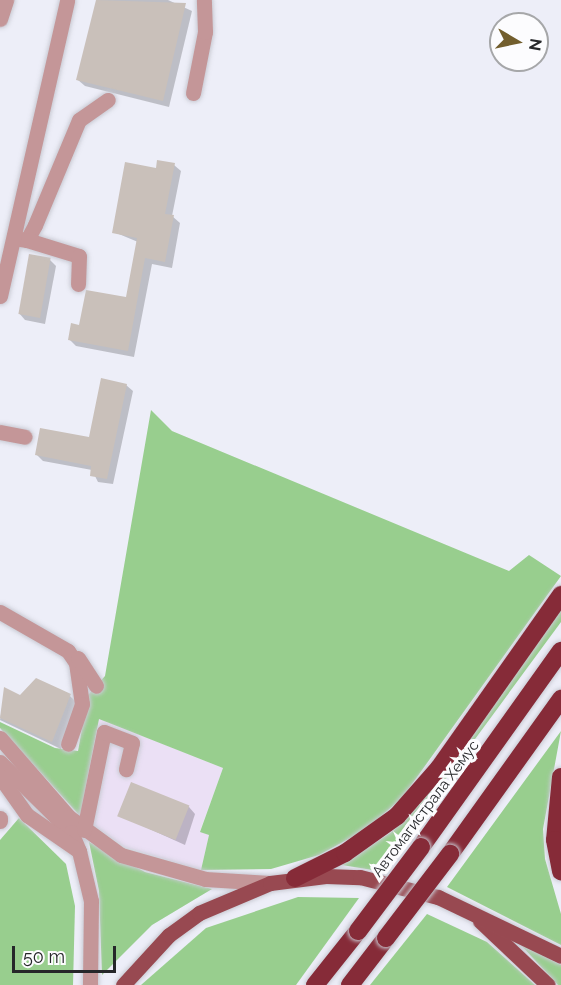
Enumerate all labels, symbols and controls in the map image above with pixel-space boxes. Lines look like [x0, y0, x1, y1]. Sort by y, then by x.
north arrow [489, 12, 549, 72]
text: N [525, 37, 546, 52]
street label: Автомагистрала Хемус [369, 737, 483, 881]
scale bar [15, 934, 118, 972]
text: 50 m [23, 946, 65, 967]

